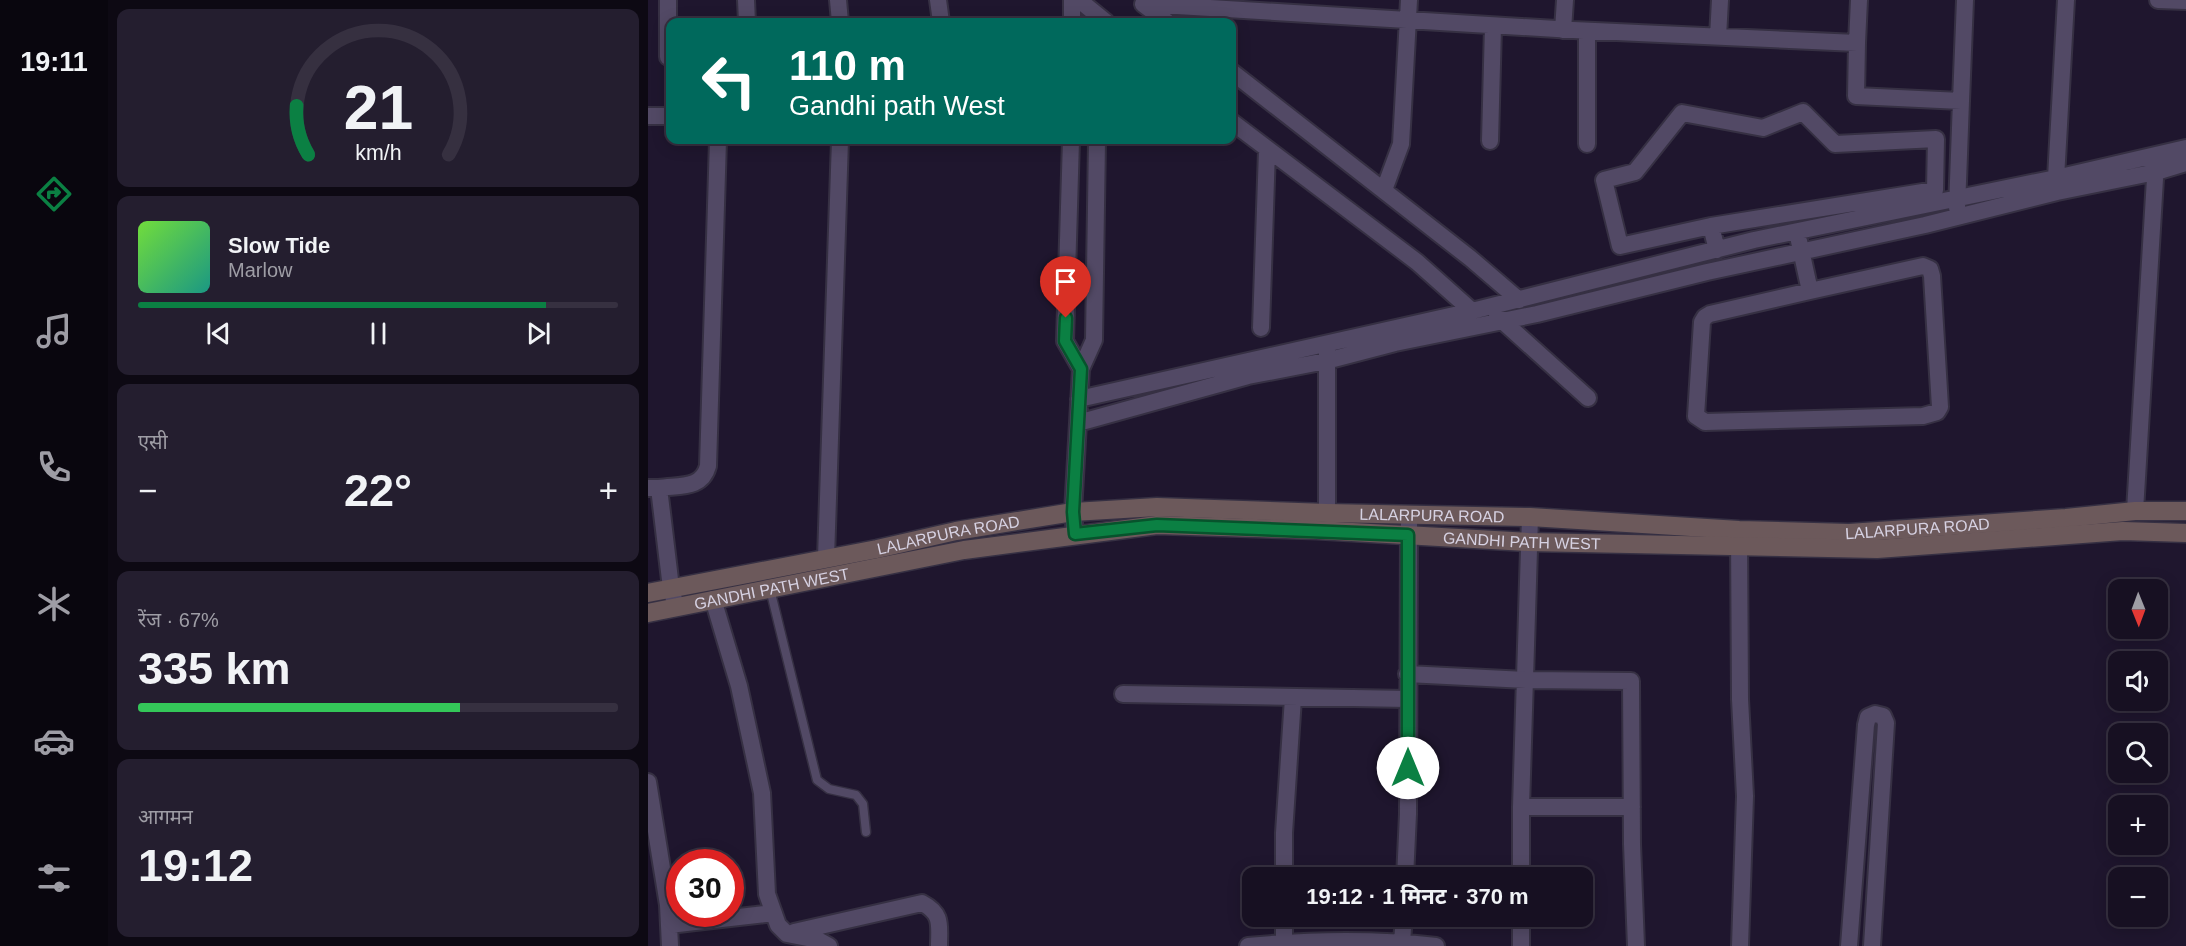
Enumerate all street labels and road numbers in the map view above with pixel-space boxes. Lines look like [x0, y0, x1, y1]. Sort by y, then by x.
street label: LALARPURA ROAD [1359, 506, 1505, 525]
street label: LALARPURA ROAD [876, 513, 1021, 558]
street label: LALARPURA ROAD [1844, 515, 1990, 542]
street label: GANDHI PATH WEST [1443, 529, 1601, 552]
street label: GANDHI PATH WEST [693, 565, 851, 613]

